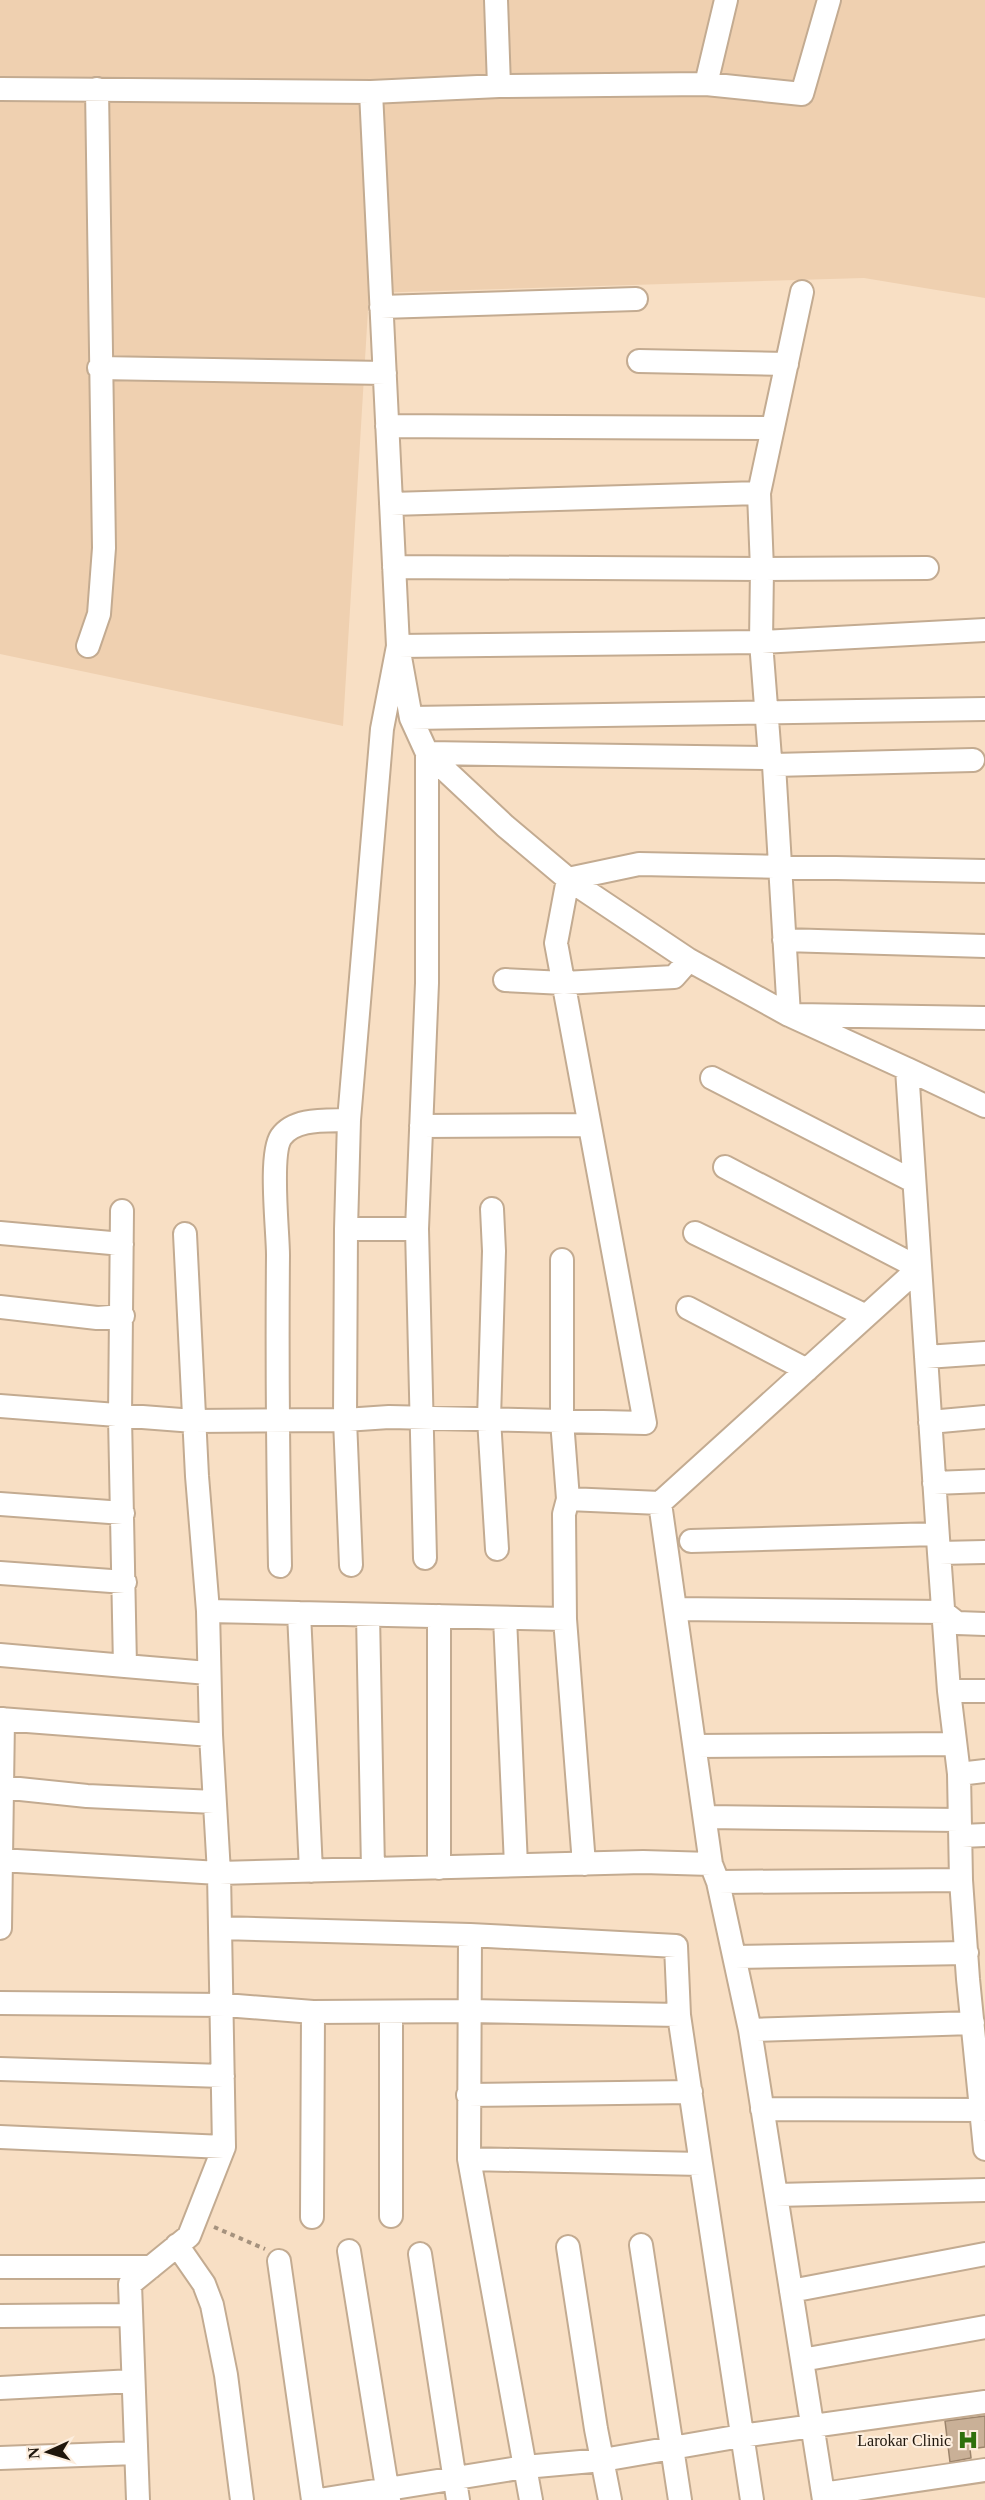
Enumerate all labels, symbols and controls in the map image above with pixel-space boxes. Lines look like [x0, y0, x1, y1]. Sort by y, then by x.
north arrow [18, 2422, 78, 2482]
hospital icon: Larokar Clinic [956, 2428, 980, 2452]
place label: Larokar Clinic [857, 2432, 951, 2449]
text: N [25, 2446, 42, 2459]

